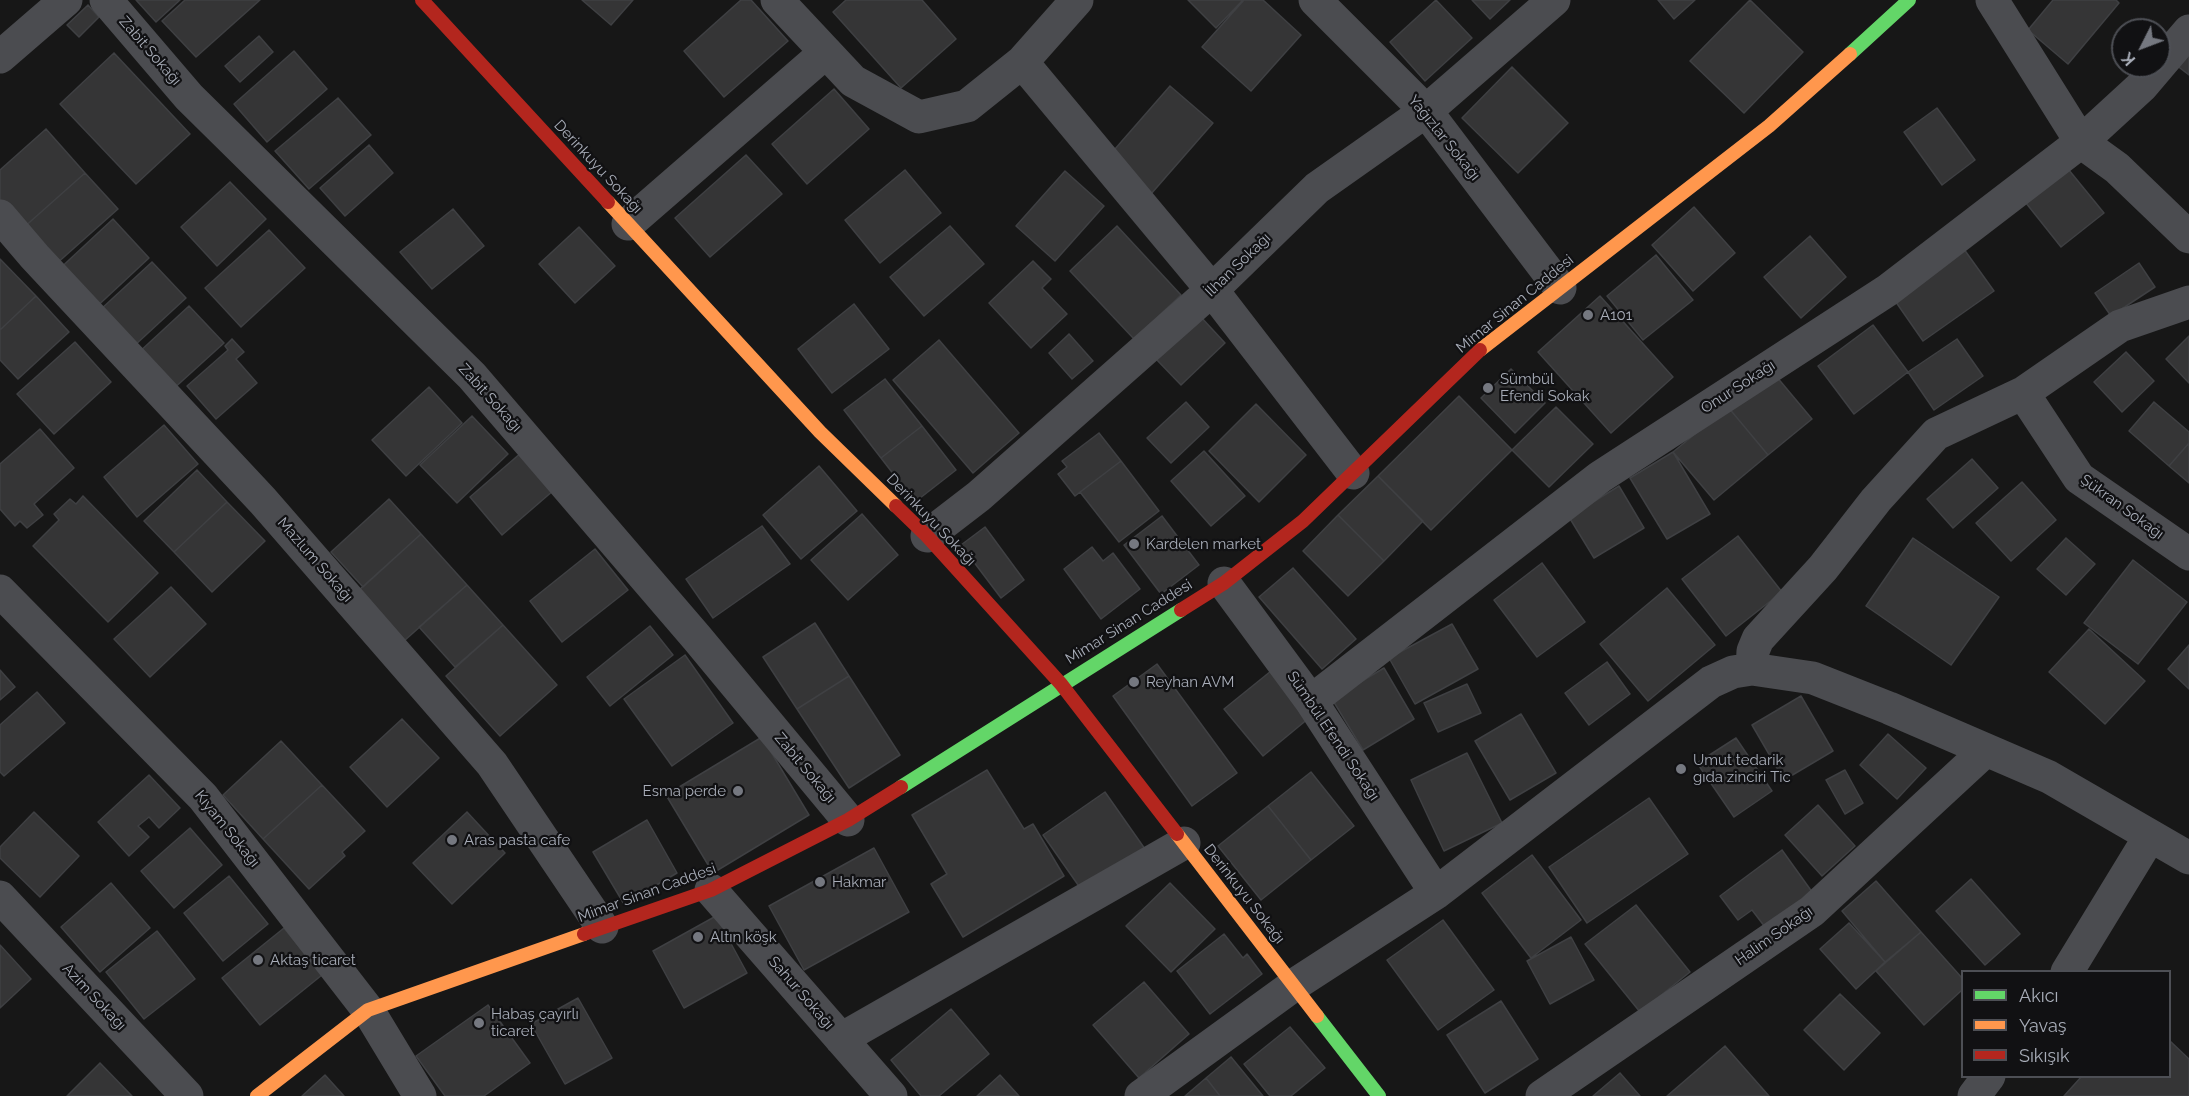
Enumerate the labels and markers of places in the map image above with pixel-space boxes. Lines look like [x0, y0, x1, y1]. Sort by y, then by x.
place label: A101 [1600, 306, 1632, 324]
marker: A101 [1581, 308, 1595, 322]
place label: Sümbül Efendi Sokak [1500, 370, 1590, 405]
marker: Sümbül Efendi Sokak [1481, 381, 1495, 395]
place label: Kardelen market [1146, 535, 1261, 553]
marker: Kardelen market [1127, 537, 1141, 551]
place label: Reyhan AVM [1146, 673, 1234, 691]
marker: Reyhan AVM [1127, 675, 1141, 689]
place label: Umut tedarik gıda zinciri Tic [1693, 751, 1791, 786]
marker: Umut tedarik gıda zinciri Tic [1674, 762, 1688, 776]
place label: Esma perde [643, 782, 726, 800]
marker: Esma perde [731, 784, 745, 798]
place label: Aras pasta cafe [464, 831, 570, 849]
marker: Aras pasta cafe [445, 833, 459, 847]
place label: Hakmar [832, 873, 886, 891]
marker: Hakmar [813, 875, 827, 889]
place label: Altın köşk [710, 928, 777, 946]
marker: Altın köşk [691, 930, 705, 944]
place label: Aktaş ticaret [270, 951, 356, 969]
marker: Aktaş ticaret [251, 953, 265, 967]
place label: Habaş çayırlı ticaret [491, 1005, 579, 1040]
marker: Habaş çayırlı ticaret [472, 1016, 486, 1030]

